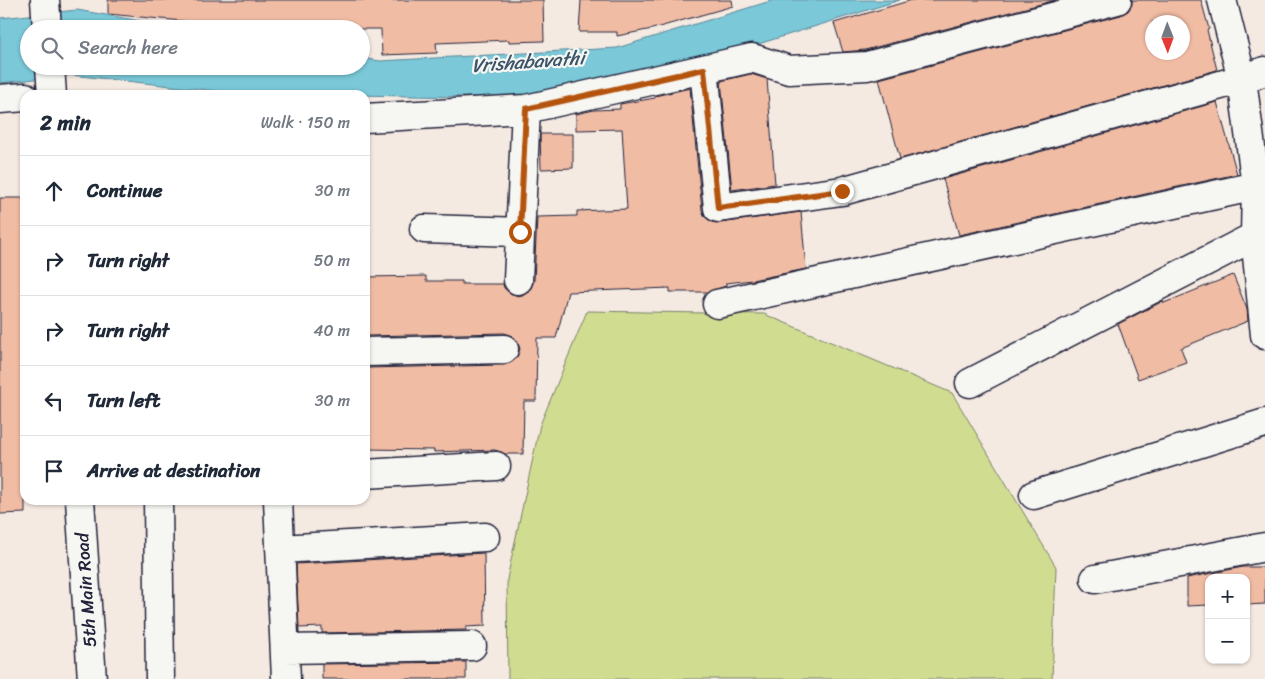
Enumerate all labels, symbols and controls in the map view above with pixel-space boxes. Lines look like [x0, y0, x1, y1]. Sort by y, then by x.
north arrow [1145, 15, 1190, 60]
search box [20, 20, 370, 75]
text: Search here [78, 31, 178, 64]
icon: search [38, 34, 66, 62]
water label: Vrishabavathi [471, 41, 589, 82]
text: 2 min [40, 104, 91, 142]
text: Walk · 150 m [261, 108, 350, 137]
text: Continue [87, 174, 163, 207]
text: 30 m [315, 176, 350, 205]
icon: ahead [40, 177, 68, 205]
route end [831, 180, 854, 203]
route start [509, 221, 532, 244]
text: Turn right [87, 244, 169, 277]
text: 50 m [314, 246, 350, 275]
icon: right [40, 247, 68, 275]
text: Turn right [87, 314, 169, 347]
text: 40 m [313, 316, 350, 345]
icon: right [40, 317, 68, 345]
text: Turn left [87, 384, 160, 417]
text: 30 m [315, 386, 350, 415]
icon: left [40, 387, 68, 415]
text: Arrive at destination [87, 454, 260, 487]
icon: arrive [40, 457, 68, 485]
street label: 5th Main Road [66, 530, 106, 648]
map controls [1205, 574, 1250, 664]
button: + [1205, 574, 1250, 619]
button: − [1205, 619, 1250, 664]

